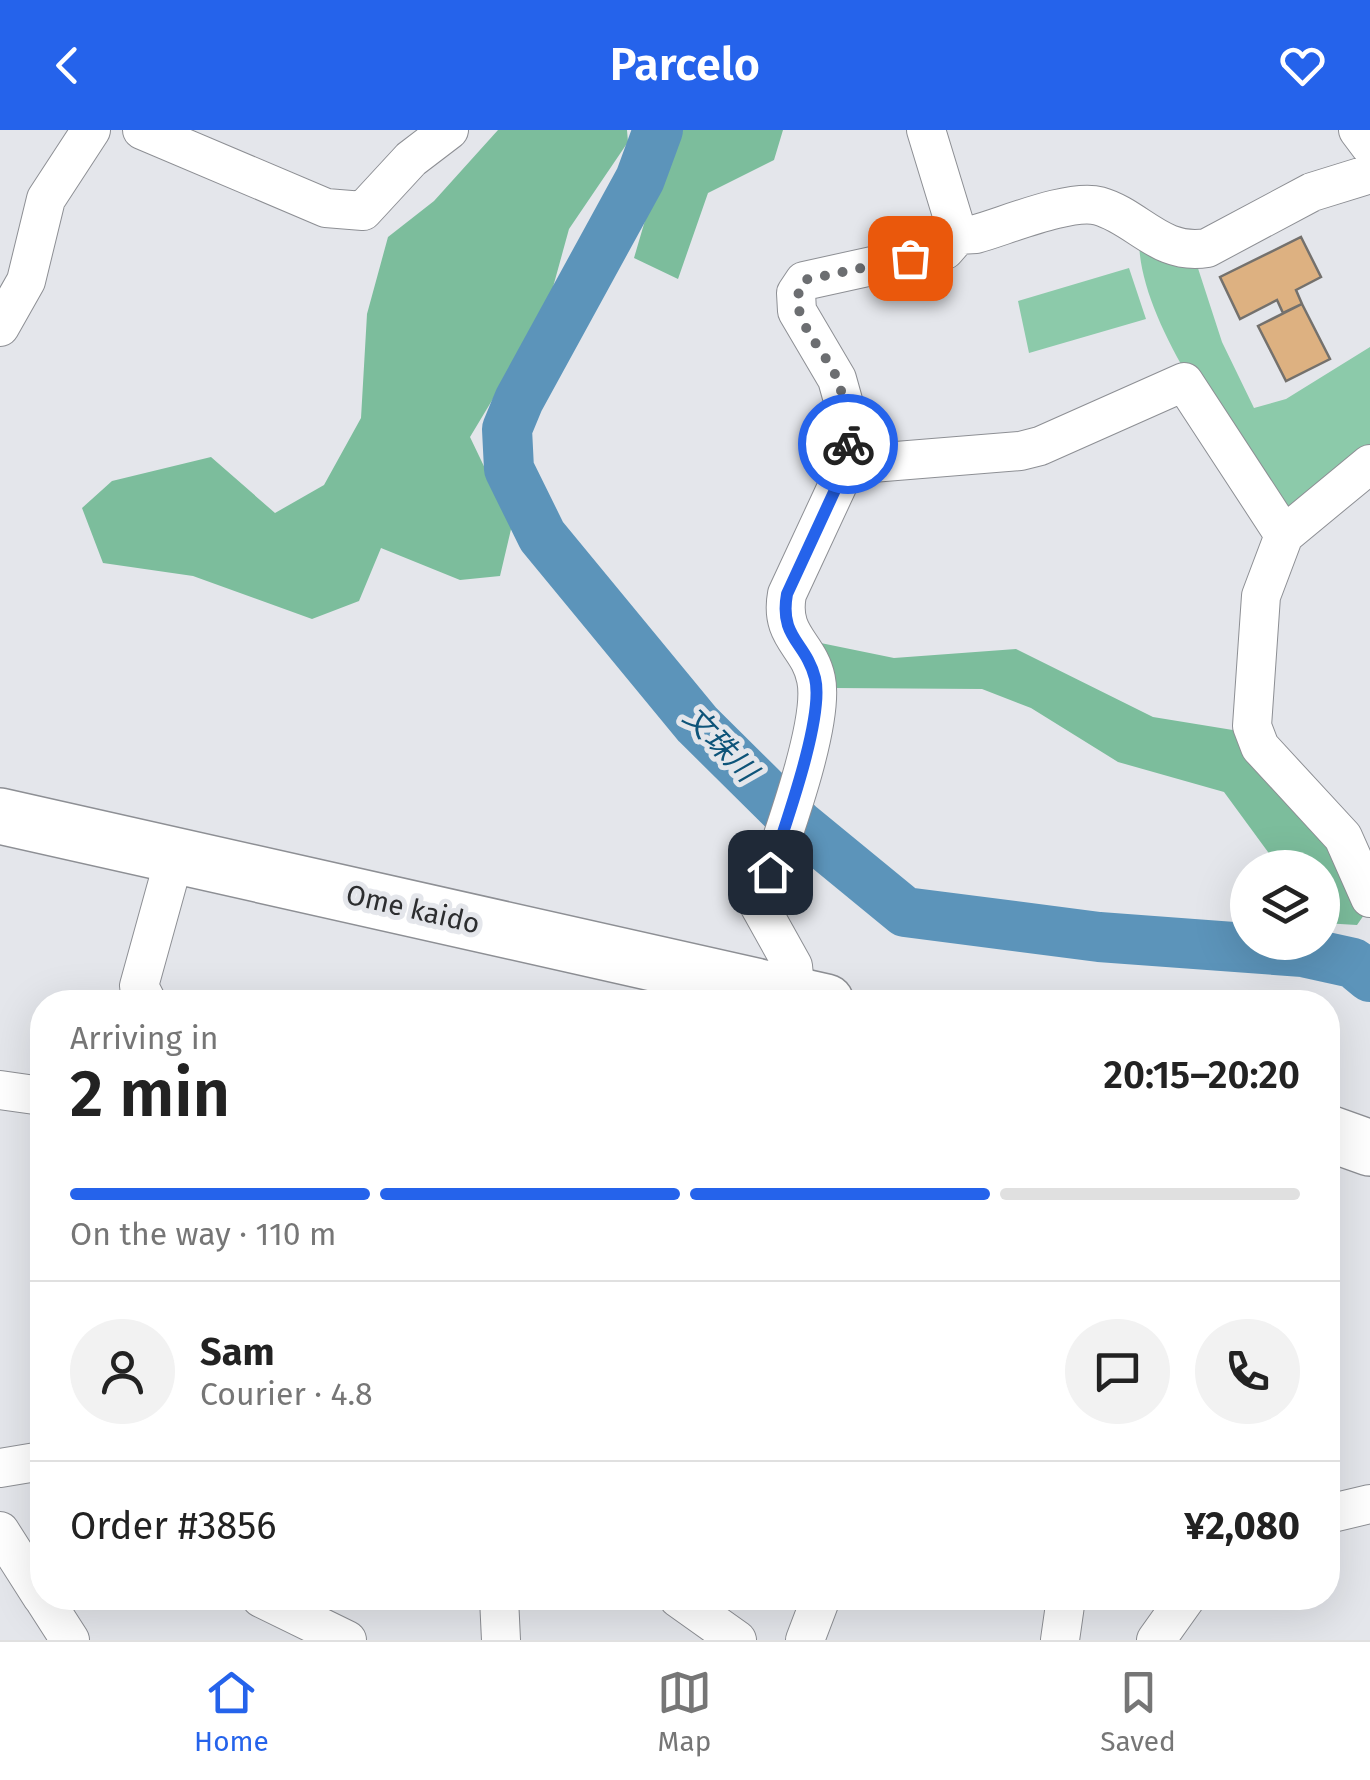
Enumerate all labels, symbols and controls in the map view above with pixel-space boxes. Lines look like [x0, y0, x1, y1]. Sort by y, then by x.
icon: back [40, 38, 95, 93]
text: Parcelo [610, 38, 760, 92]
icon: heart [1275, 38, 1330, 93]
pin [868, 216, 953, 301]
icon: bag [883, 231, 938, 286]
courier [798, 394, 898, 494]
icon: bike [821, 417, 876, 472]
water label: 文珠川 [676, 699, 766, 791]
pin [728, 830, 813, 915]
icon: home [743, 845, 798, 900]
map controls [1230, 850, 1340, 960]
button: layers [1230, 850, 1340, 960]
street label: Ome kaido [343, 878, 483, 940]
text: Arriving in [70, 1019, 218, 1057]
text: 20:15–20:20 [1104, 1052, 1300, 1098]
text: 2 min [70, 1055, 230, 1133]
text: On the way · 110 m [70, 1215, 337, 1253]
button: person [70, 1319, 175, 1424]
button: chat [1065, 1319, 1170, 1424]
button: phone [1195, 1319, 1300, 1424]
text: Sam [200, 1329, 275, 1375]
text: Courier · 4.8 [200, 1375, 373, 1413]
text: Order #3856 [70, 1503, 277, 1549]
text: ¥2,080 [1184, 1503, 1300, 1549]
tab: Home [194, 1665, 269, 1758]
tab: Map [657, 1665, 712, 1758]
tab: Saved [1100, 1665, 1176, 1758]

